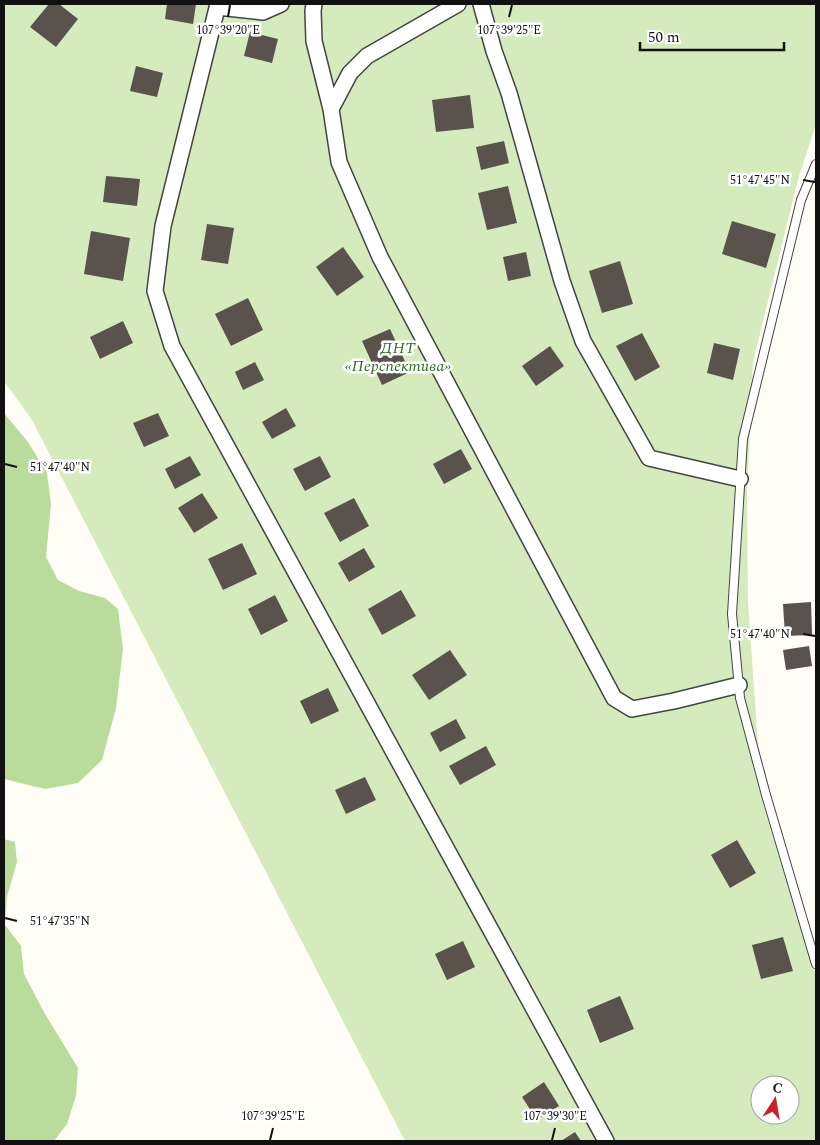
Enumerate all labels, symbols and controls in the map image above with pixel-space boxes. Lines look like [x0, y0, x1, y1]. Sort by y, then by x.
scale bar [640, 20, 784, 52]
text: 107°39'20"E [196, 21, 260, 40]
text: 107°39'25"E [477, 21, 541, 40]
text: 50 m [648, 26, 680, 49]
text: 51°47'45"N [730, 171, 790, 190]
park label: ДНТ «Перспектива» [345, 336, 451, 378]
text: 51°47'40"N [30, 458, 90, 477]
text: 51°47'40"N [730, 625, 790, 644]
text: 51°47'35"N [30, 912, 90, 931]
north arrow [750, 1075, 800, 1125]
text: С [771, 1076, 785, 1099]
text: 107°39'25"E [241, 1107, 305, 1126]
text: 107°39'30"E [523, 1107, 587, 1126]

